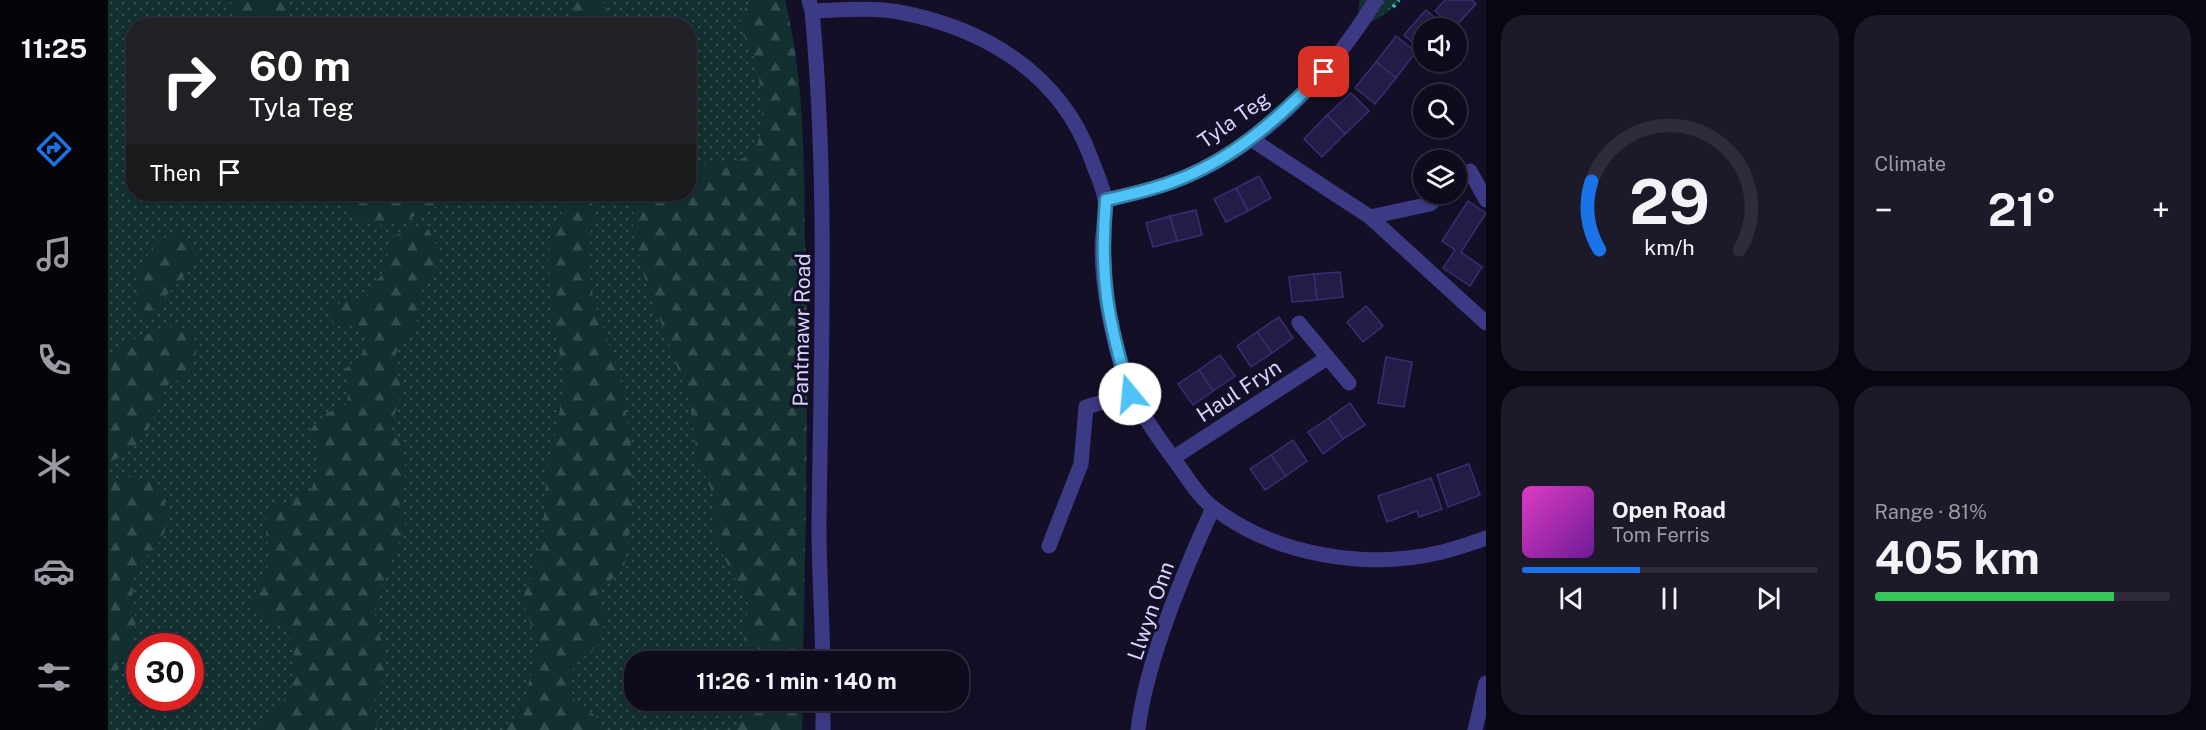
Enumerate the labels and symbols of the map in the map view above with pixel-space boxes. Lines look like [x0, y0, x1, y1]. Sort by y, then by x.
pin [1298, 46, 1349, 97]
street label: Tyla Teg [1193, 86, 1274, 153]
street label: Pantmawr Road [788, 253, 815, 407]
street label: Haul Fryn [1192, 354, 1286, 427]
position arrow [1098, 362, 1162, 426]
street label: Llwyn Onn [1122, 558, 1179, 663]
speed limit sign: 30 [126, 633, 204, 711]

